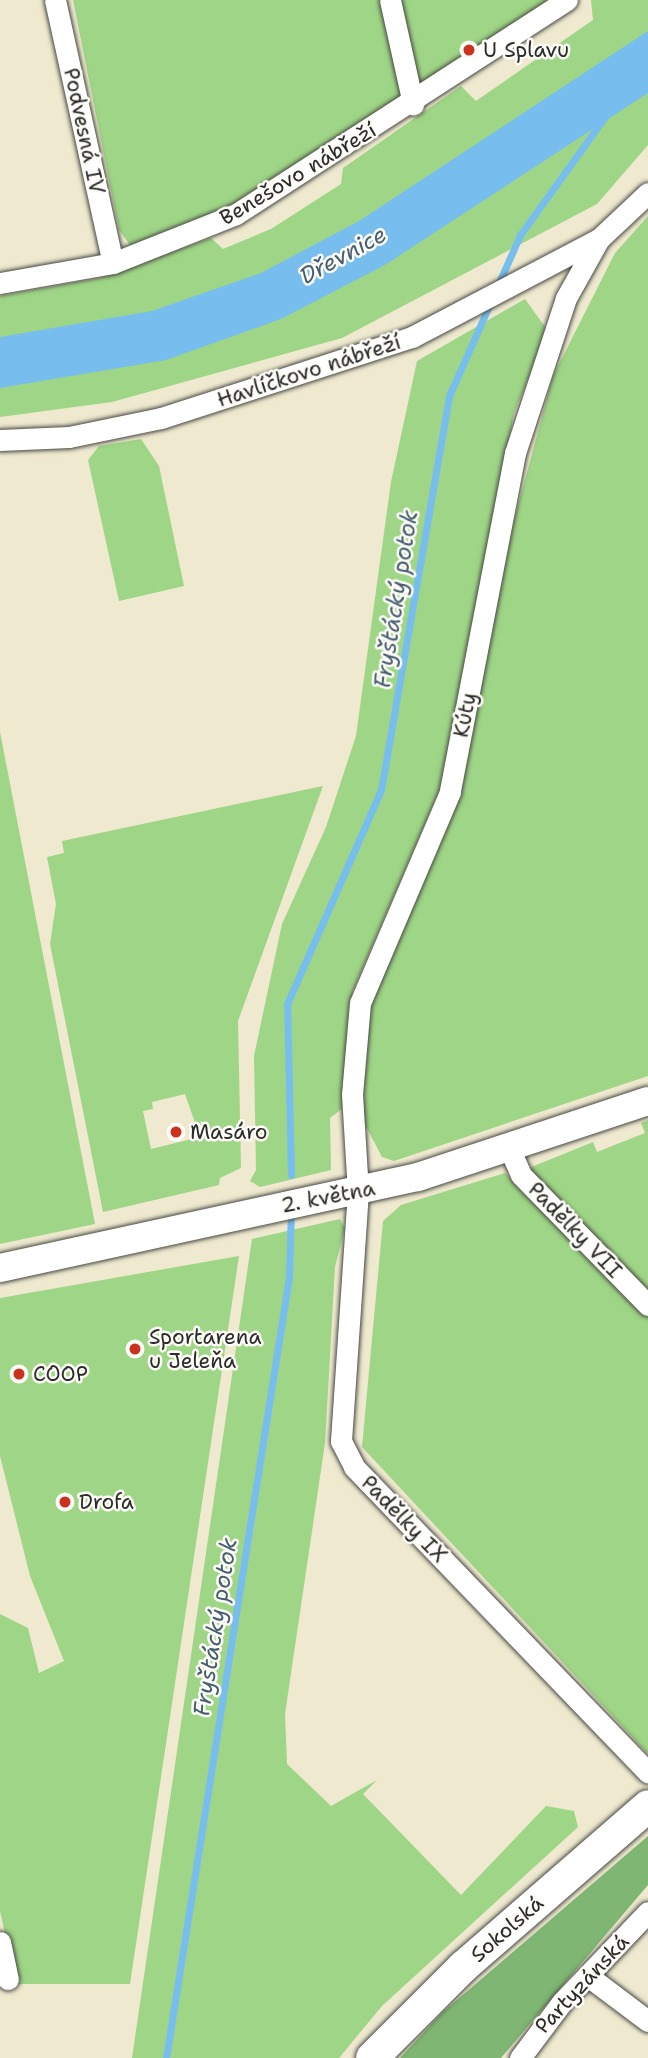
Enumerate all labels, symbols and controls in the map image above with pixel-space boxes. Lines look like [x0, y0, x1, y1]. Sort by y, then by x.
place label: U Splavu [483, 37, 569, 63]
marker: U Splavu [461, 42, 477, 58]
street label: Podvesná IV [58, 66, 110, 196]
street label: Benešovo nábřeží [215, 117, 381, 231]
water label: Dřevnice [295, 220, 391, 290]
street label: Havlíčkovo nábřeží [214, 329, 404, 413]
water label: Fryštácký potok [368, 508, 424, 690]
street label: Kúty [448, 690, 482, 740]
place label: Masáro [190, 1119, 268, 1145]
marker: Masáro [168, 1124, 184, 1140]
street label: 2. května [279, 1176, 377, 1218]
street label: Padělky VII [523, 1177, 627, 1283]
place label: Sportarena u Jeleňa [149, 1324, 261, 1374]
marker: Sportarena u Jeleňa [127, 1341, 143, 1357]
place label: COOP [33, 1361, 88, 1387]
marker: COOP [11, 1366, 27, 1382]
street label: Padělky IX [356, 1470, 452, 1568]
place label: Drofa [79, 1489, 134, 1515]
marker: Drofa [57, 1494, 73, 1510]
water label: Fryštácký potok [187, 1536, 243, 1718]
street label: Sokolská [465, 1890, 549, 1968]
street label: Partyzánská [530, 1929, 634, 2039]

